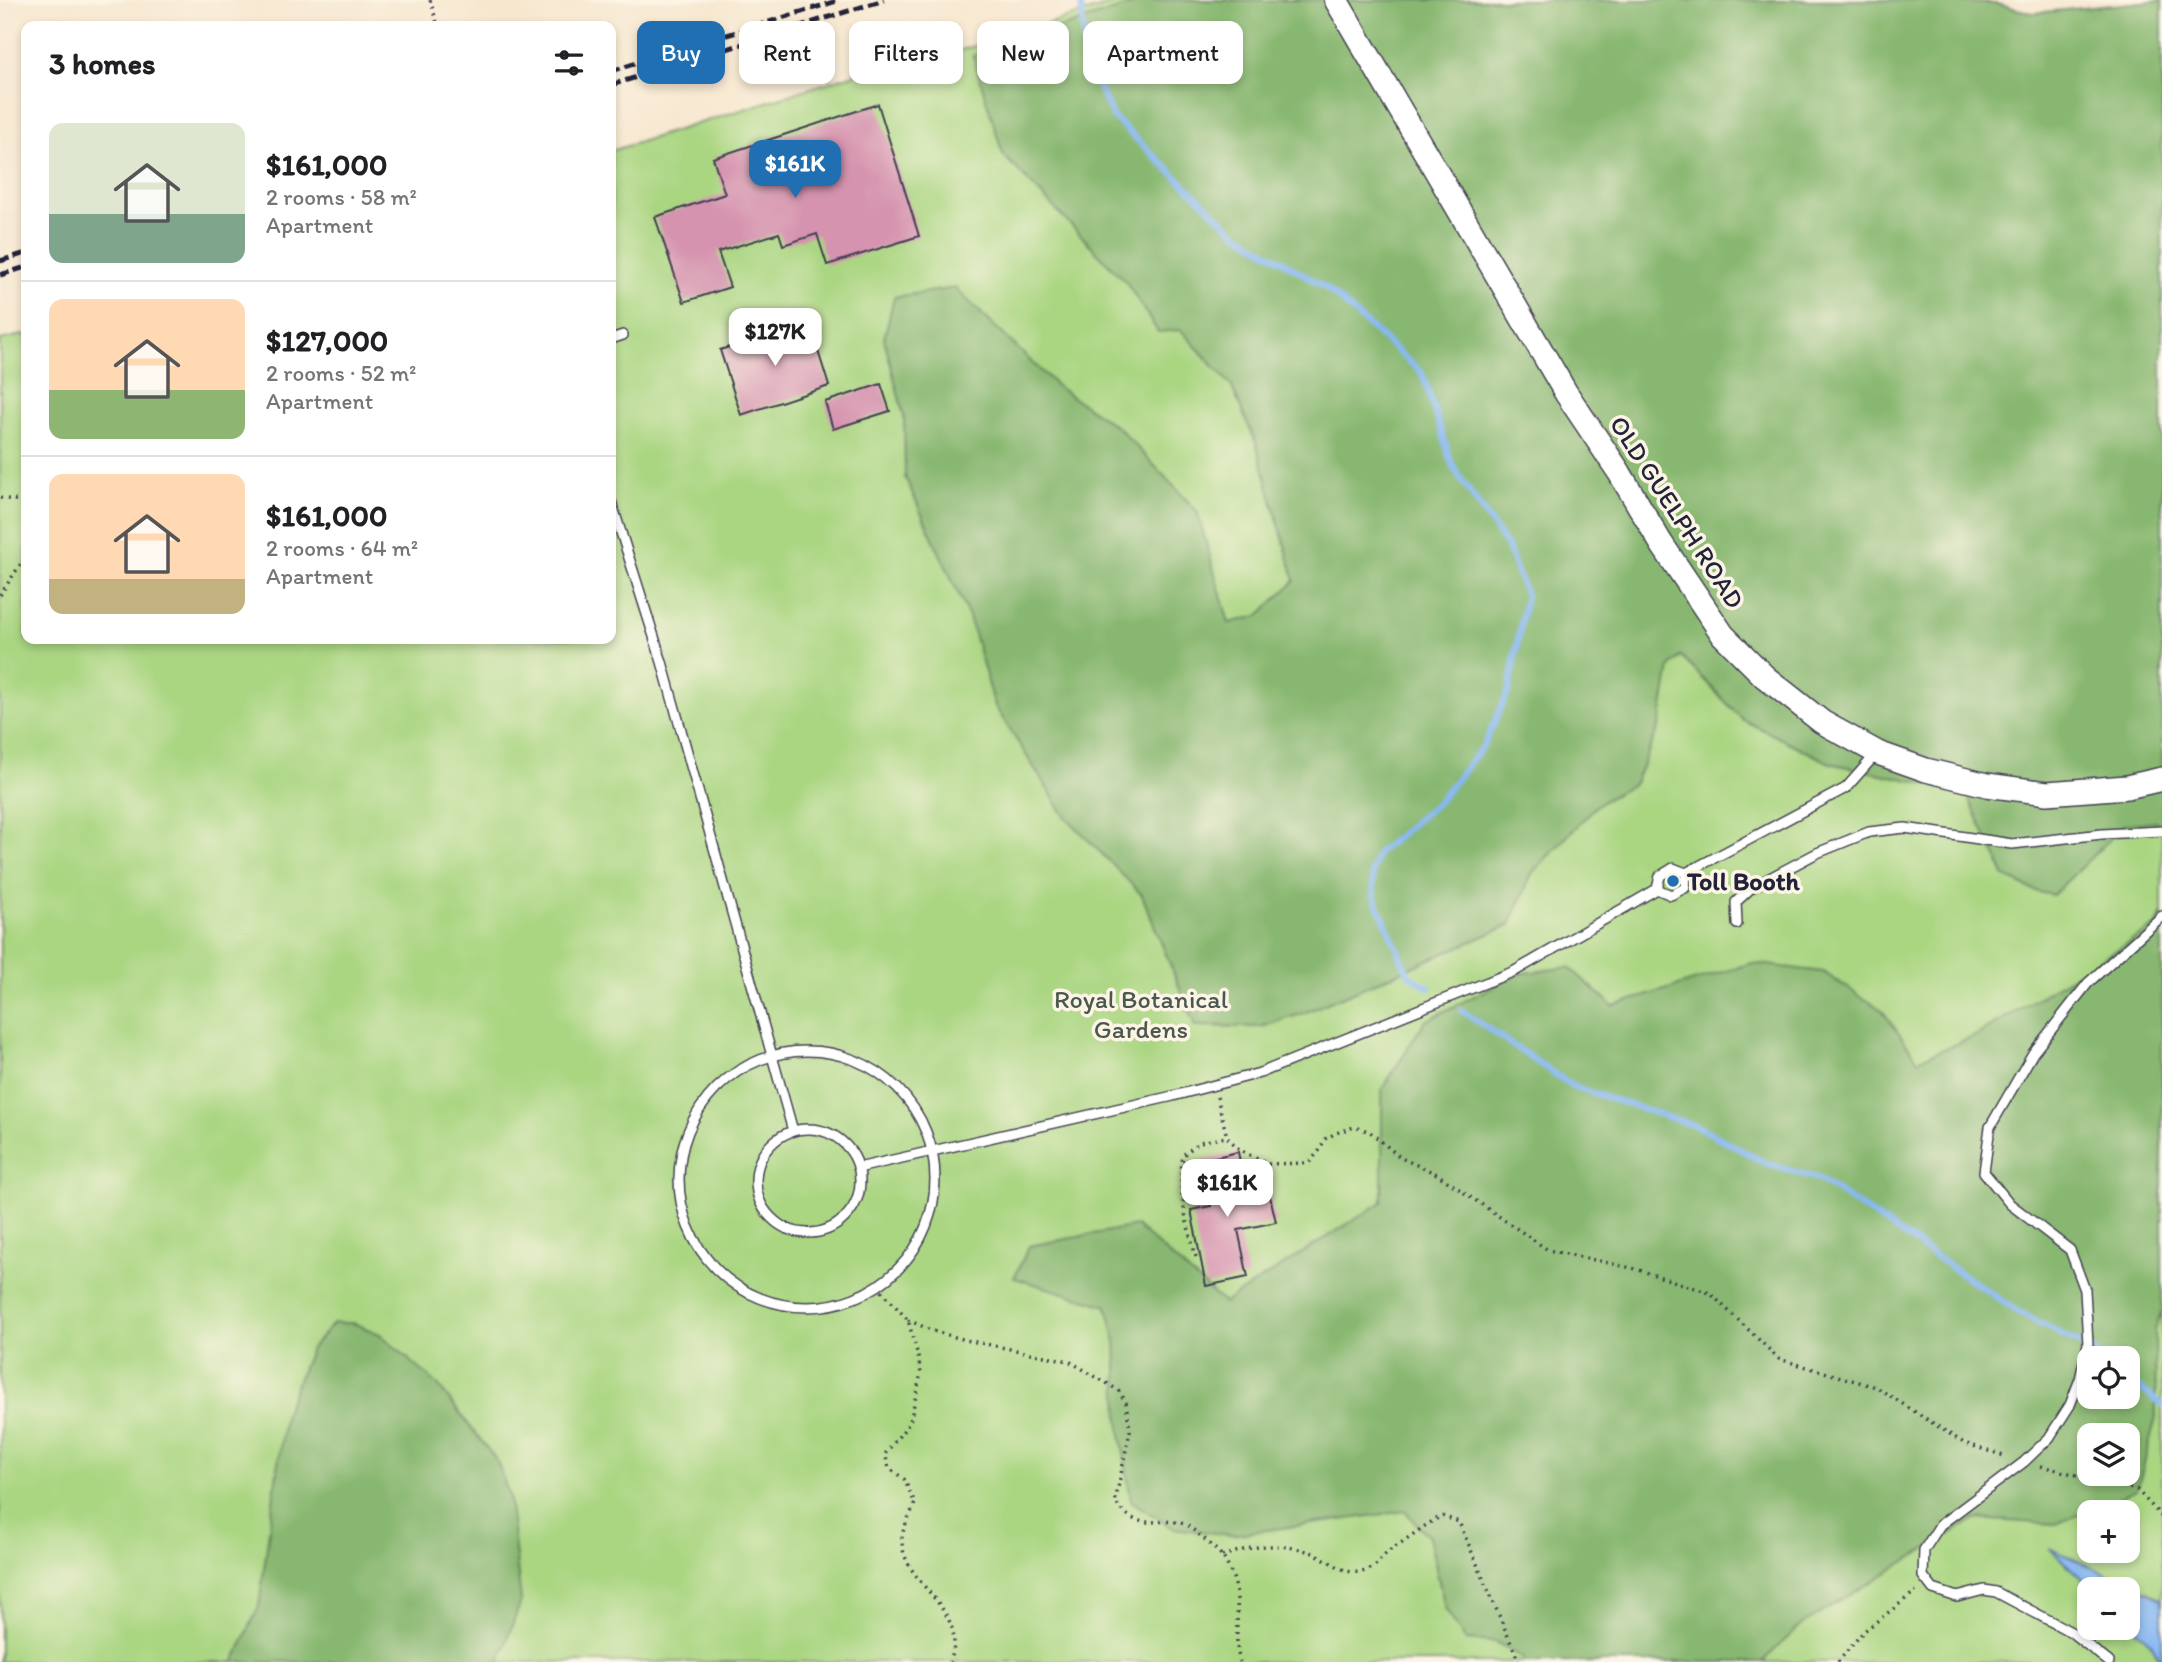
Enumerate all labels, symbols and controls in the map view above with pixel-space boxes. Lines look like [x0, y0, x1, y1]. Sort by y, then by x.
chip: Buy [637, 21, 725, 84]
chip: Rent [739, 21, 835, 84]
chip: Filters [849, 21, 963, 84]
chip: New [977, 21, 1069, 84]
chip: Apartment [1083, 21, 1243, 84]
icon: filters [550, 44, 588, 82]
text: 3 homes [49, 45, 156, 82]
pin: $161K [746, 140, 844, 200]
text: $161,000 [266, 146, 387, 183]
text: $161K [765, 149, 825, 177]
icon: home [105, 151, 189, 235]
text: 2 rooms · 58 m² [266, 183, 417, 211]
text: Apartment [266, 211, 373, 239]
pin: $127K [726, 308, 824, 368]
text: $127K [745, 317, 805, 345]
text: $127,000 [266, 322, 388, 359]
icon: home [105, 327, 189, 411]
text: 2 rooms · 52 m² [266, 359, 416, 387]
text: Apartment [266, 387, 373, 415]
street label: OLD GUELPH ROAD [1603, 410, 1751, 614]
text: $161,000 [266, 497, 387, 534]
icon: home [105, 502, 189, 586]
text: 2 rooms · 64 m² [266, 534, 418, 562]
text: Apartment [266, 562, 373, 590]
place label: Toll Booth [1686, 865, 1801, 897]
marker: Toll Booth [1665, 873, 1681, 889]
park label: Royal Botanical Gardens [1054, 983, 1228, 1045]
pin: $161K [1178, 1160, 1276, 1219]
text: $161K [1197, 1168, 1257, 1196]
map controls [2077, 1346, 2140, 1640]
button: locate [2077, 1346, 2140, 1409]
button: layers [2077, 1423, 2140, 1486]
button: + [2077, 1500, 2140, 1563]
button: − [2077, 1577, 2140, 1640]

